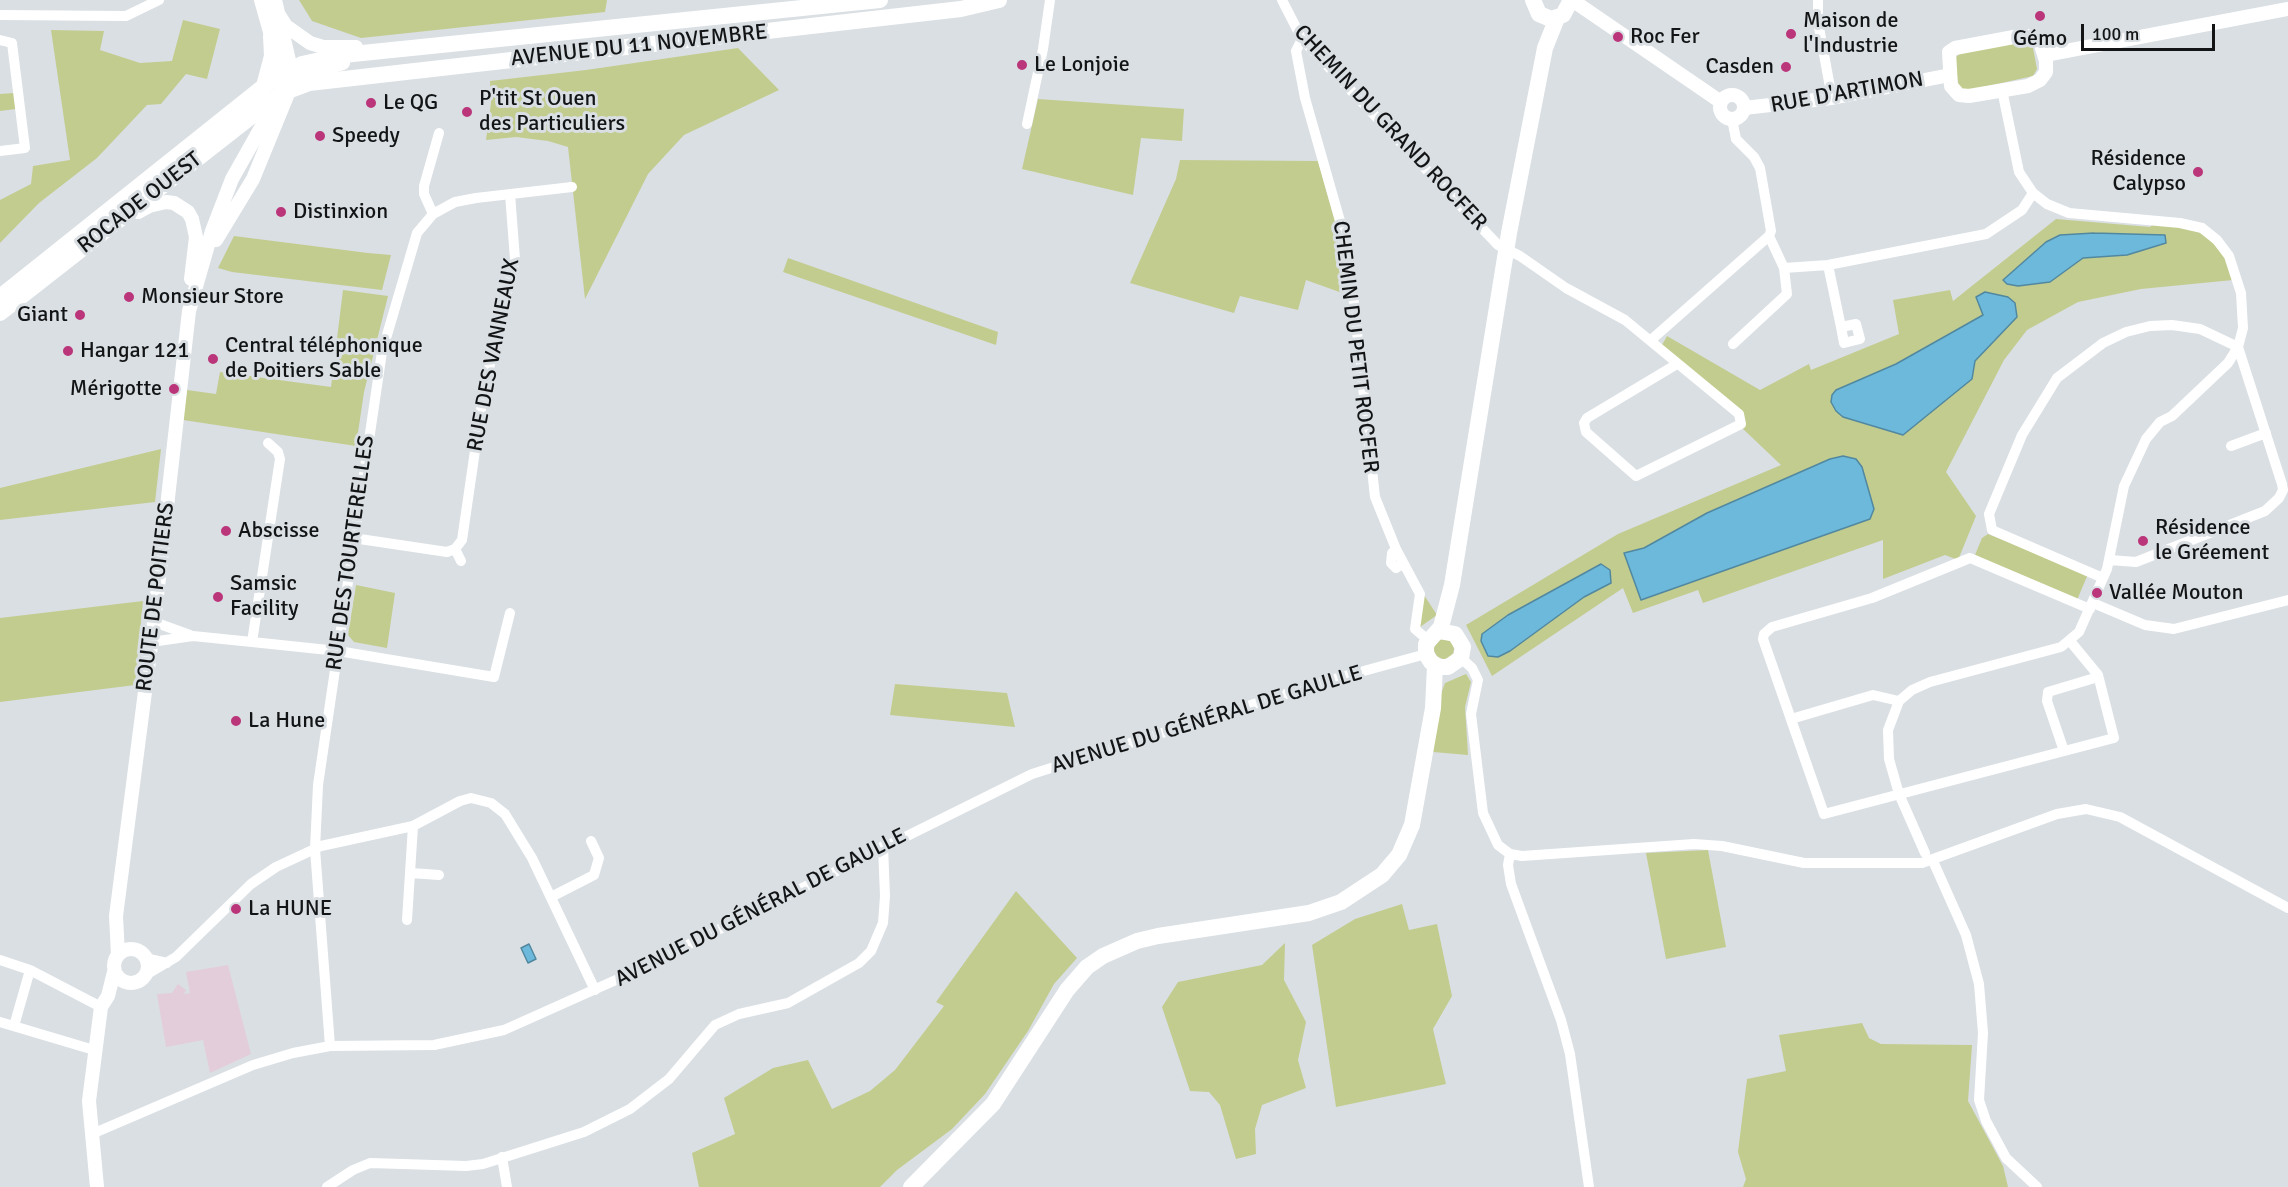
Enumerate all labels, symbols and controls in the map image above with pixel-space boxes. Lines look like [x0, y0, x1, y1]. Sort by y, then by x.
place label: Maison de l'Industrie [1803, 8, 1899, 60]
marker: Gémo [2033, 9, 2047, 23]
scale bar [2084, 12, 2218, 50]
street label: AVENUE DU 11 NOVEMBRE [509, 19, 769, 73]
street label: CHEMIN DU GRAND ROCFER [1288, 20, 1492, 236]
text: 100 m [2092, 23, 2139, 45]
place label: Roc Fer [1630, 24, 1700, 50]
place label: Gémo [2013, 26, 2067, 52]
marker: Maison de l'Industrie [1784, 27, 1798, 41]
marker: Roc Fer [1611, 30, 1625, 44]
place label: Le Lonjoie [1034, 52, 1130, 78]
place label: Casden [1705, 54, 1774, 80]
marker: Le Lonjoie [1015, 58, 1029, 72]
marker: Casden [1779, 60, 1793, 74]
street label: RUE D'ARTIMON [1769, 67, 1925, 119]
place label: P'tit St Ouen des Particuliers [479, 86, 625, 138]
place label: Le QG [383, 90, 438, 116]
marker: Le QG [364, 96, 378, 110]
marker: P'tit St Ouen des Particuliers [460, 105, 474, 119]
place label: Speedy [332, 123, 400, 149]
marker: Speedy [313, 129, 327, 143]
place label: Résidence Calypso [2091, 146, 2186, 198]
street label: ROCADE OUEST [73, 147, 207, 259]
marker: Résidence Calypso [2191, 165, 2205, 179]
place label: Distinxion [293, 199, 388, 225]
marker: Distinxion [274, 205, 288, 219]
street label: CHEMIN DU PETIT ROCFER [1326, 219, 1384, 475]
street label: RUE DES VANNEAUX [462, 256, 526, 454]
place label: Monsieur Store [141, 284, 284, 310]
marker: Monsieur Store [122, 290, 136, 304]
place label: Giant [17, 302, 68, 328]
marker: Giant [73, 308, 87, 322]
place label: Central téléphonique de Poitiers Sable [225, 333, 423, 384]
place label: Hangar 121 [80, 338, 189, 364]
marker: Hangar 121 [61, 344, 75, 358]
marker: Central téléphonique de Poitiers Sable [206, 352, 220, 366]
place label: Mérigotte [70, 376, 162, 402]
marker: Mérigotte [167, 382, 181, 396]
street label: RUE DES TOURTERELLES [321, 434, 381, 672]
street label: ROUTE DE POITIERS [131, 501, 181, 693]
place label: Résidence le Gréement [2155, 515, 2269, 566]
place label: Abscisse [238, 518, 319, 544]
marker: Abscisse [219, 524, 233, 538]
marker: Résidence le Gréement [2136, 534, 2150, 548]
place label: Samsic Facility [230, 571, 299, 622]
place label: Vallée Mouton [2109, 580, 2243, 606]
marker: Vallée Mouton [2090, 586, 2104, 600]
marker: Samsic Facility [211, 590, 225, 604]
street label: AVENUE DU GÉNÉRAL DE GAULLE [1049, 660, 1365, 780]
place label: La Hune [248, 708, 325, 734]
marker: La Hune [229, 714, 243, 728]
street label: AVENUE DU GÉNÉRAL DE GAULLE [611, 823, 911, 993]
place label: La HUNE [248, 896, 332, 922]
marker: La HUNE [229, 902, 243, 916]

